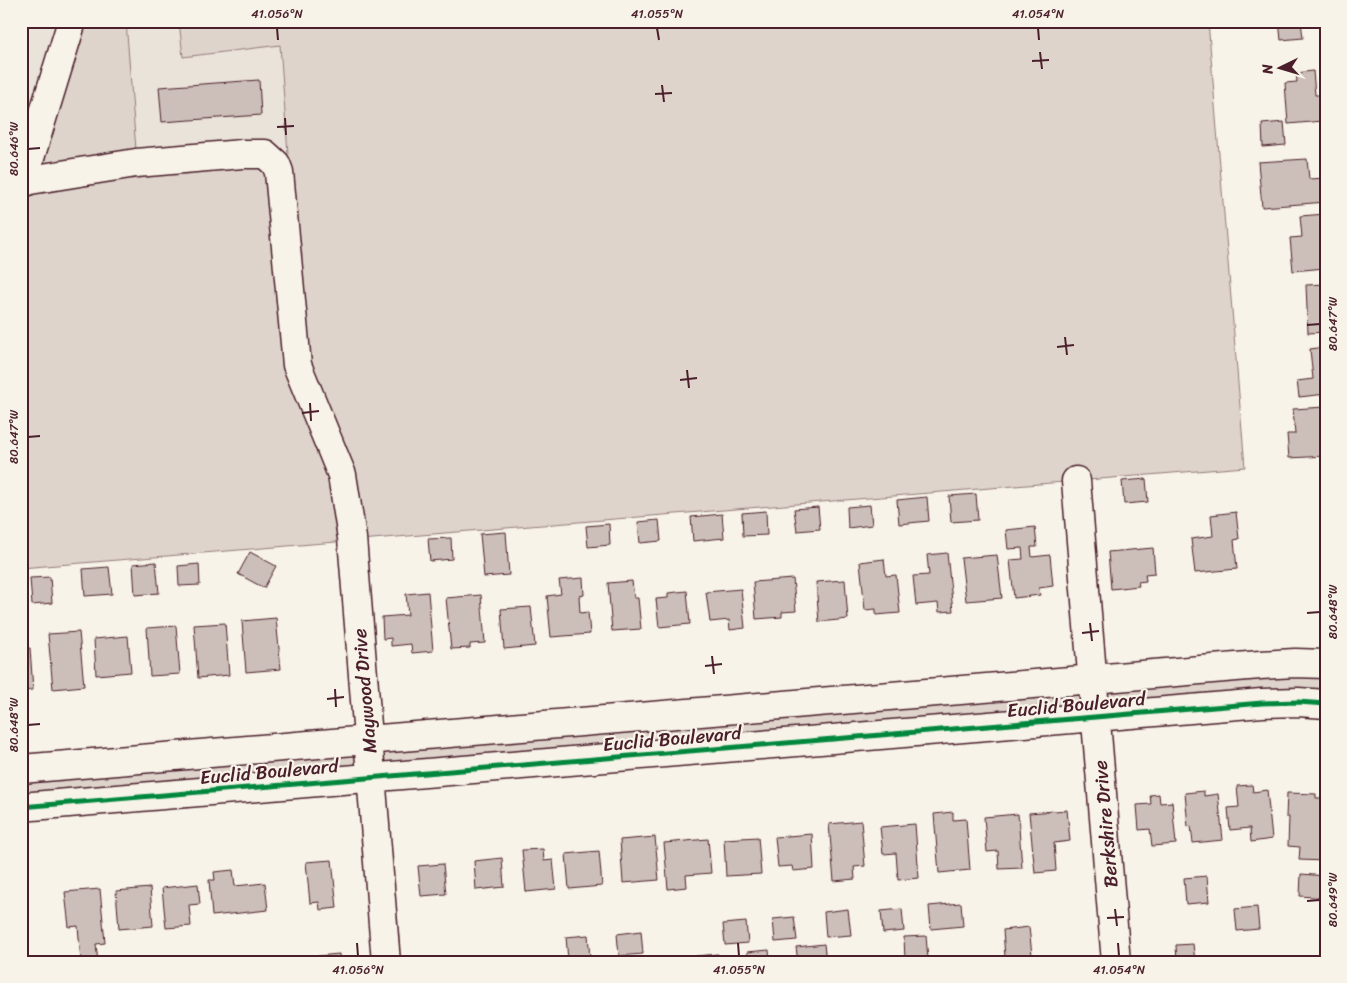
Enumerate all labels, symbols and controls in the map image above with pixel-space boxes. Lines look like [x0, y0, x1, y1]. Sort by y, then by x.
text: 41.056°N [251, 3, 303, 25]
text: 41.055°N [631, 3, 684, 25]
text: 41.054°N [1012, 3, 1065, 25]
north arrow [1254, 42, 1304, 92]
text: N [1255, 63, 1281, 76]
text: 80.646°W [3, 121, 25, 176]
text: 80.647°W [1322, 296, 1344, 351]
text: 80.647°W [3, 409, 25, 464]
text: 80.648°W [1322, 584, 1344, 639]
street label: Maywood Drive [343, 627, 386, 755]
street label: Euclid Boulevard [1005, 682, 1149, 727]
text: 80.648°W [3, 697, 25, 752]
street label: Euclid Boulevard [601, 716, 745, 761]
street label: Euclid Boulevard [198, 749, 342, 794]
street label: Berkshire Drive [1083, 759, 1127, 889]
text: 80.649°W [1322, 872, 1344, 927]
text: 41.056°N [332, 959, 384, 981]
text: 41.055°N [713, 959, 766, 981]
text: 41.054°N [1093, 959, 1146, 981]

